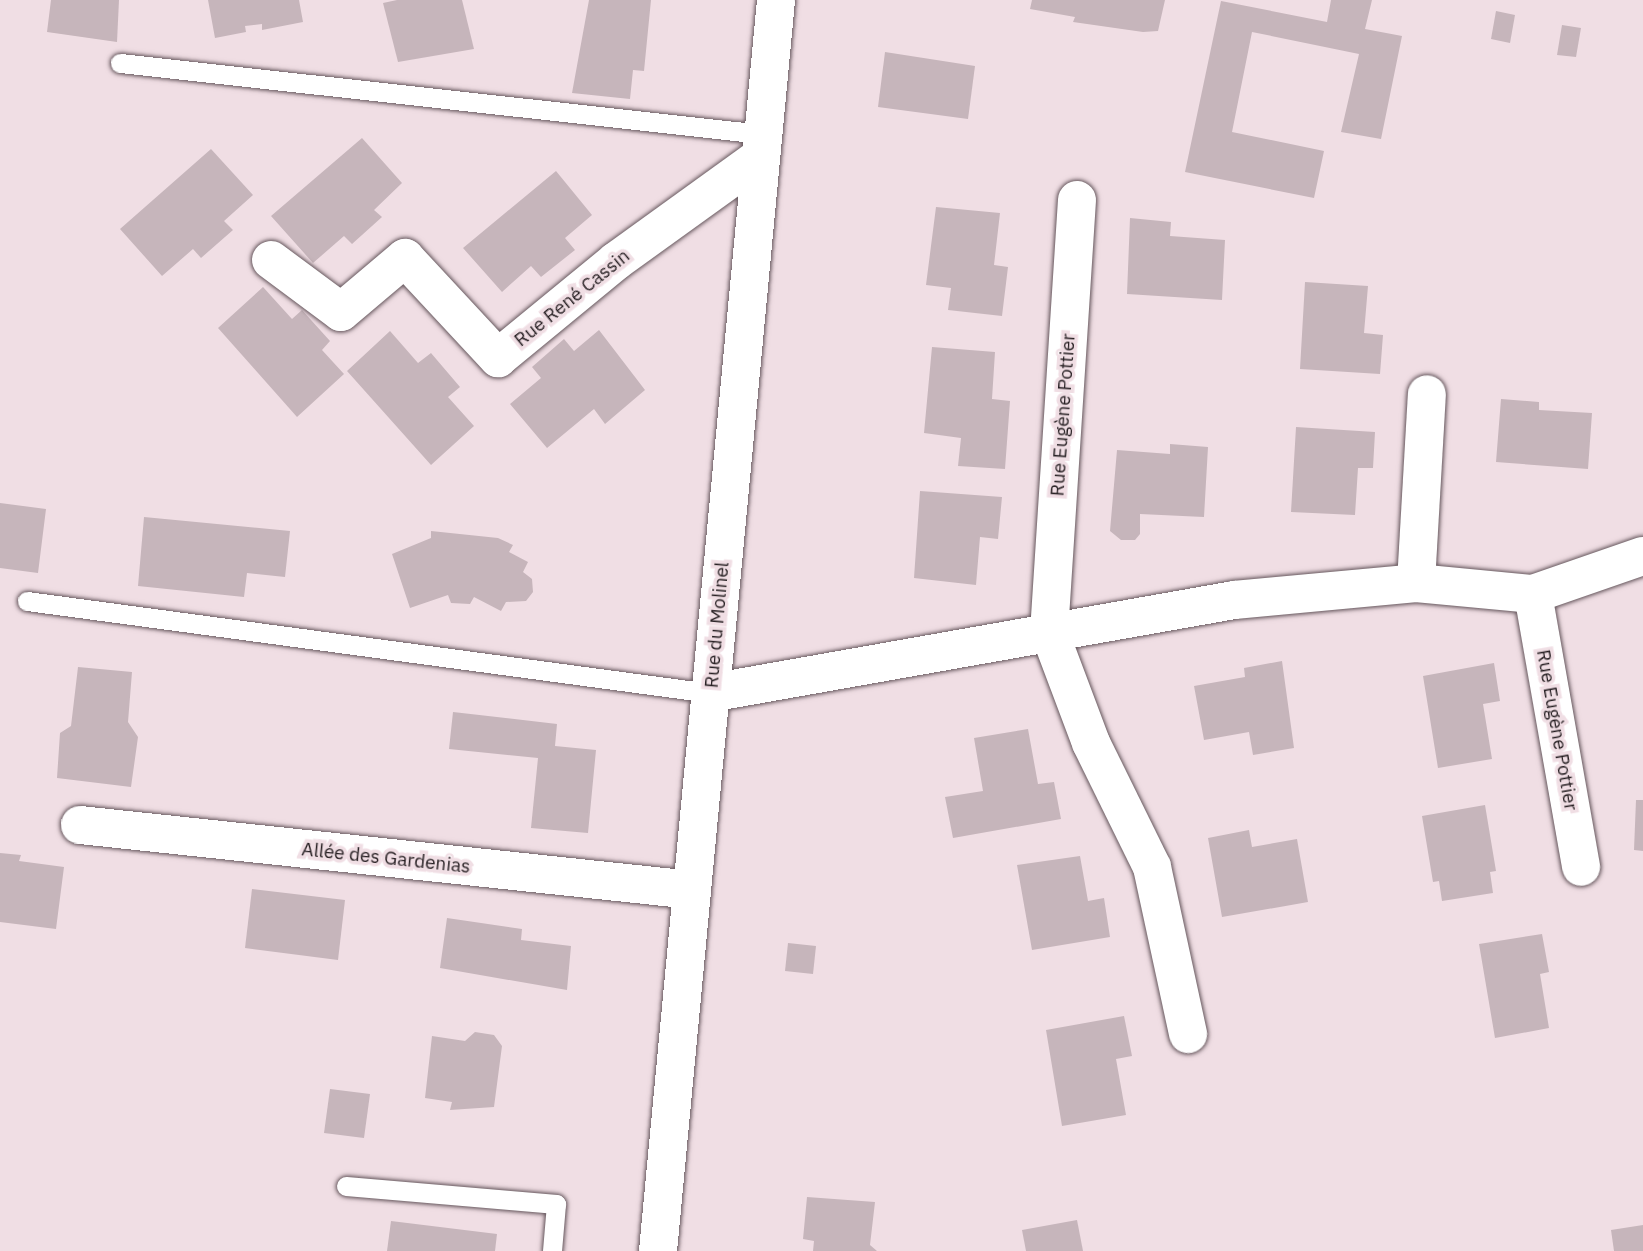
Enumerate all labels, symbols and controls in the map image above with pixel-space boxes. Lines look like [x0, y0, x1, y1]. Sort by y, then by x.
street label: Rue René Cassin [510, 245, 634, 351]
street label: Rue Eugène Pottier [1046, 333, 1080, 497]
street label: Rue du Molinel [700, 561, 734, 689]
street label: Rue Eugène Pottier [1532, 648, 1582, 812]
street label: Allée des Gardenias [300, 838, 472, 878]

